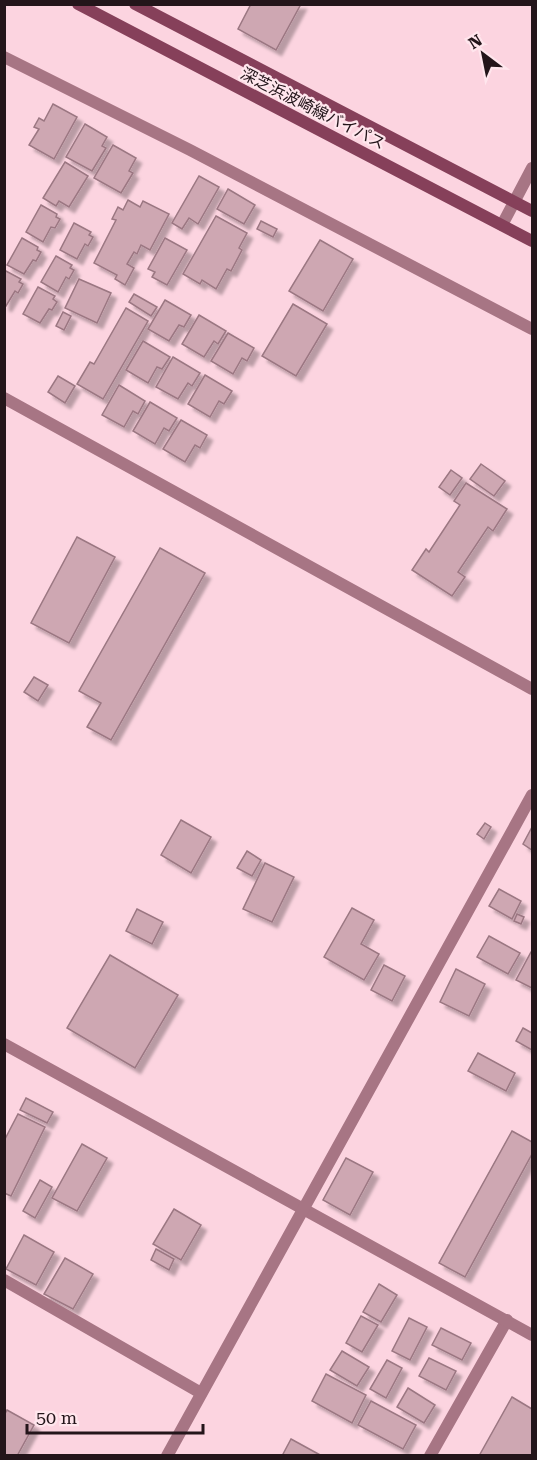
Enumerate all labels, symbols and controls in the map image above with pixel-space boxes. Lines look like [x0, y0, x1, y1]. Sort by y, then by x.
north arrow [453, 24, 513, 84]
text: N [465, 30, 486, 53]
street label: 深芝浜波崎線バイパス [237, 64, 388, 153]
scale bar [27, 1397, 202, 1435]
text: 50 m [36, 1407, 77, 1428]

